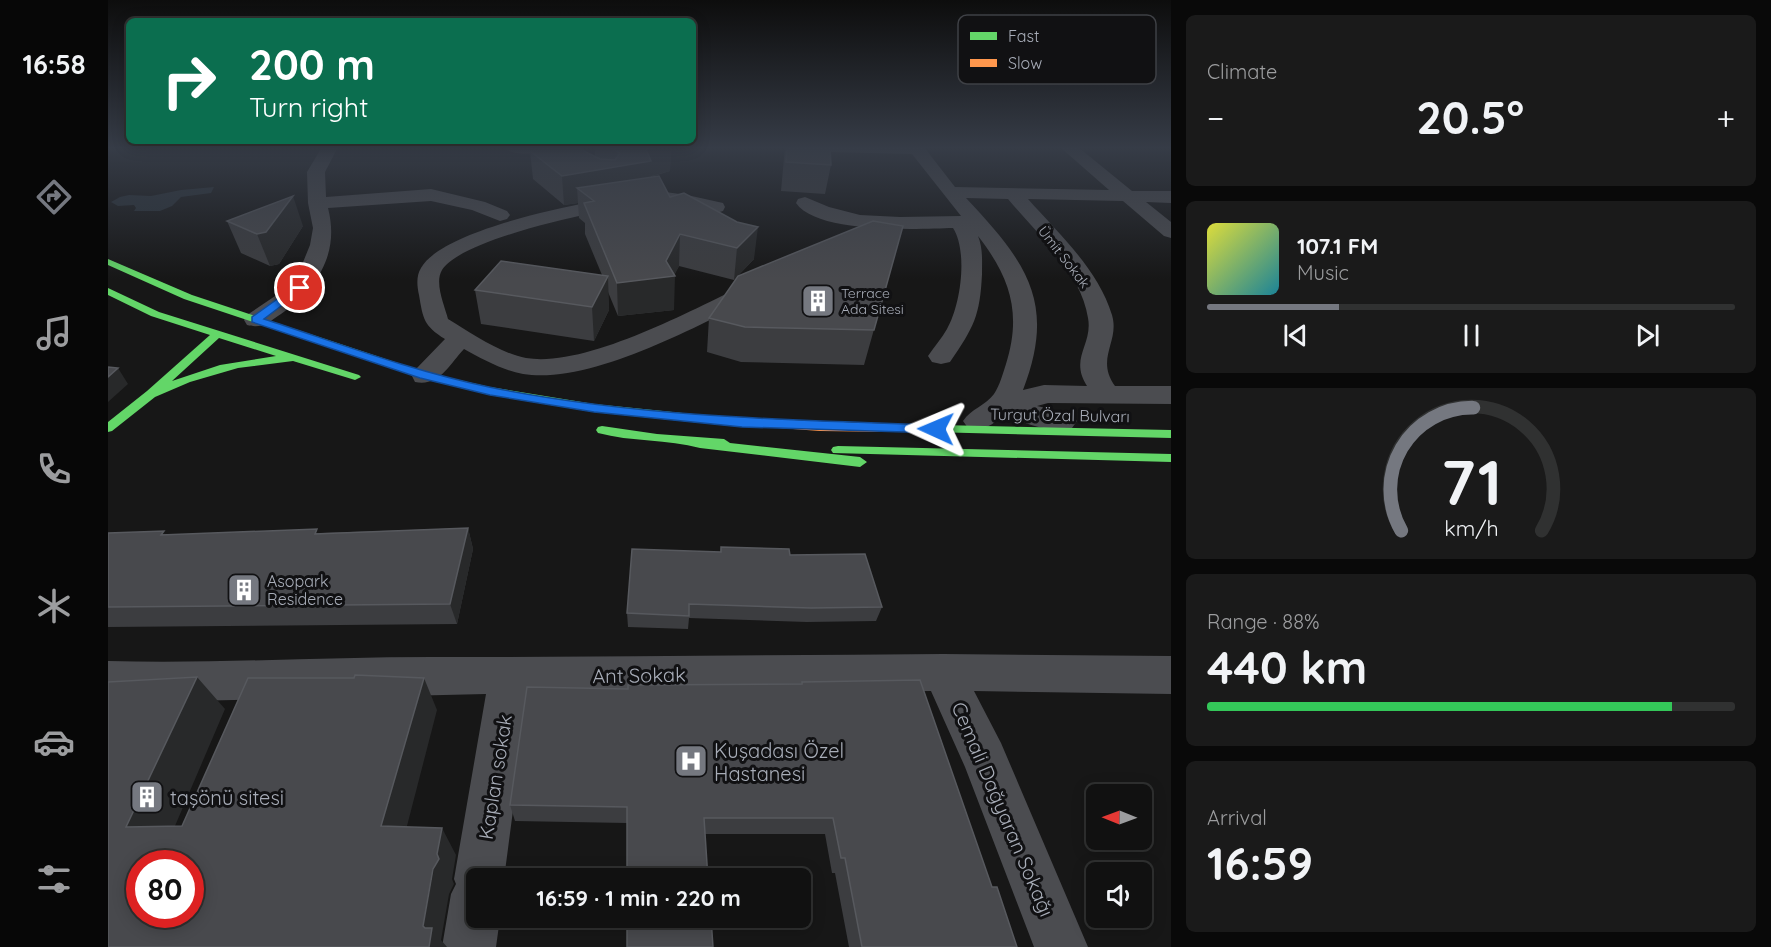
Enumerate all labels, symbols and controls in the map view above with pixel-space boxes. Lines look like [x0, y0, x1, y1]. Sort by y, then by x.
legend [958, 15, 1156, 84]
text: Fast [1008, 26, 1039, 46]
text: 200 m [249, 38, 375, 91]
icon: right [150, 42, 228, 120]
text: 16:58 [22, 47, 86, 81]
text: Slow [1008, 53, 1042, 73]
text: Climate [1207, 59, 1277, 84]
text: 20.5° [1416, 89, 1524, 145]
text: Turn right [249, 90, 368, 124]
text: − [1207, 97, 1224, 138]
text: + [1716, 97, 1735, 138]
icon: directions [33, 176, 75, 218]
street label: Ümit Sokak [1034, 222, 1094, 292]
text: 107.1 FM [1297, 232, 1378, 260]
text: Music [1297, 260, 1349, 285]
pin [274, 262, 325, 313]
icon: arrive [283, 271, 316, 304]
building icon: Terrace Ada Sitesi [800, 283, 836, 319]
place label: Terrace Ada Sitesi [841, 284, 904, 318]
icon: music [33, 312, 75, 354]
icon: previous [1279, 319, 1312, 352]
icon: pause [1455, 319, 1488, 352]
icon: next [1631, 319, 1664, 352]
position arrow [904, 397, 968, 461]
street label: Turgut Özal Bulvarı [990, 404, 1130, 426]
text: 71 [1440, 443, 1502, 521]
icon: phone [33, 448, 75, 490]
text: km/h [1444, 515, 1498, 541]
place label: Asopark Residence [267, 571, 343, 609]
building icon: Asopark Residence [226, 572, 262, 608]
icon: climate [33, 585, 75, 627]
text: Range · 88% [1207, 609, 1319, 634]
text: 440 km [1207, 639, 1367, 695]
street label: Ant Sokak [592, 662, 686, 688]
street label: Cemali Dağyaran Sokağı [946, 698, 1060, 920]
street label: Kaplan sokak [473, 713, 517, 841]
icon: car [33, 721, 75, 763]
place label: Kuşadası Özel Hastanesi [714, 738, 844, 786]
hospital icon: Kuşadası Özel Hastanesi [673, 743, 709, 779]
building icon: taşönü sitesi [129, 779, 165, 815]
north arrow [1086, 784, 1152, 850]
map controls [1086, 784, 1152, 928]
place label: taşönü sitesi [170, 785, 284, 810]
text: Arrival [1207, 805, 1267, 830]
text: 16:59 [1207, 835, 1313, 891]
speed limit sign: 80 [126, 850, 204, 928]
icon: filters [33, 858, 75, 900]
button: sound [1086, 862, 1152, 928]
text: 16:59 · 1 min · 220 m [536, 884, 741, 912]

